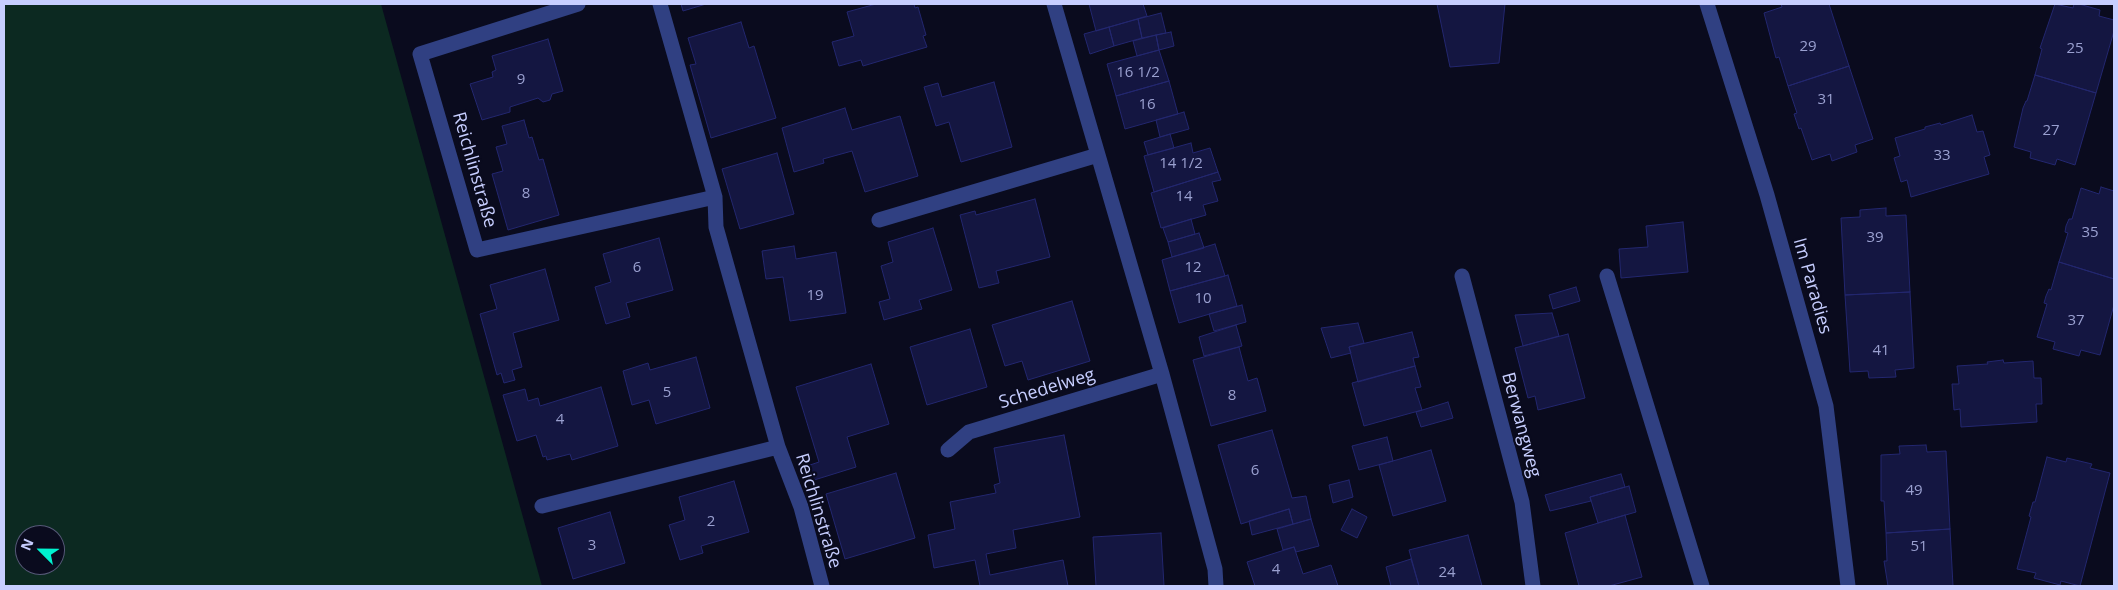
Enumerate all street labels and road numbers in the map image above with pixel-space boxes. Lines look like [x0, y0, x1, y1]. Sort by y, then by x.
street label: Reichlinstraße [447, 110, 501, 230]
street label: Im Paradies [1788, 236, 1836, 336]
street label: Schedelweg [996, 364, 1098, 414]
street label: Berwangweg [1497, 370, 1545, 480]
street label: Reichlinstraße [790, 451, 846, 571]

